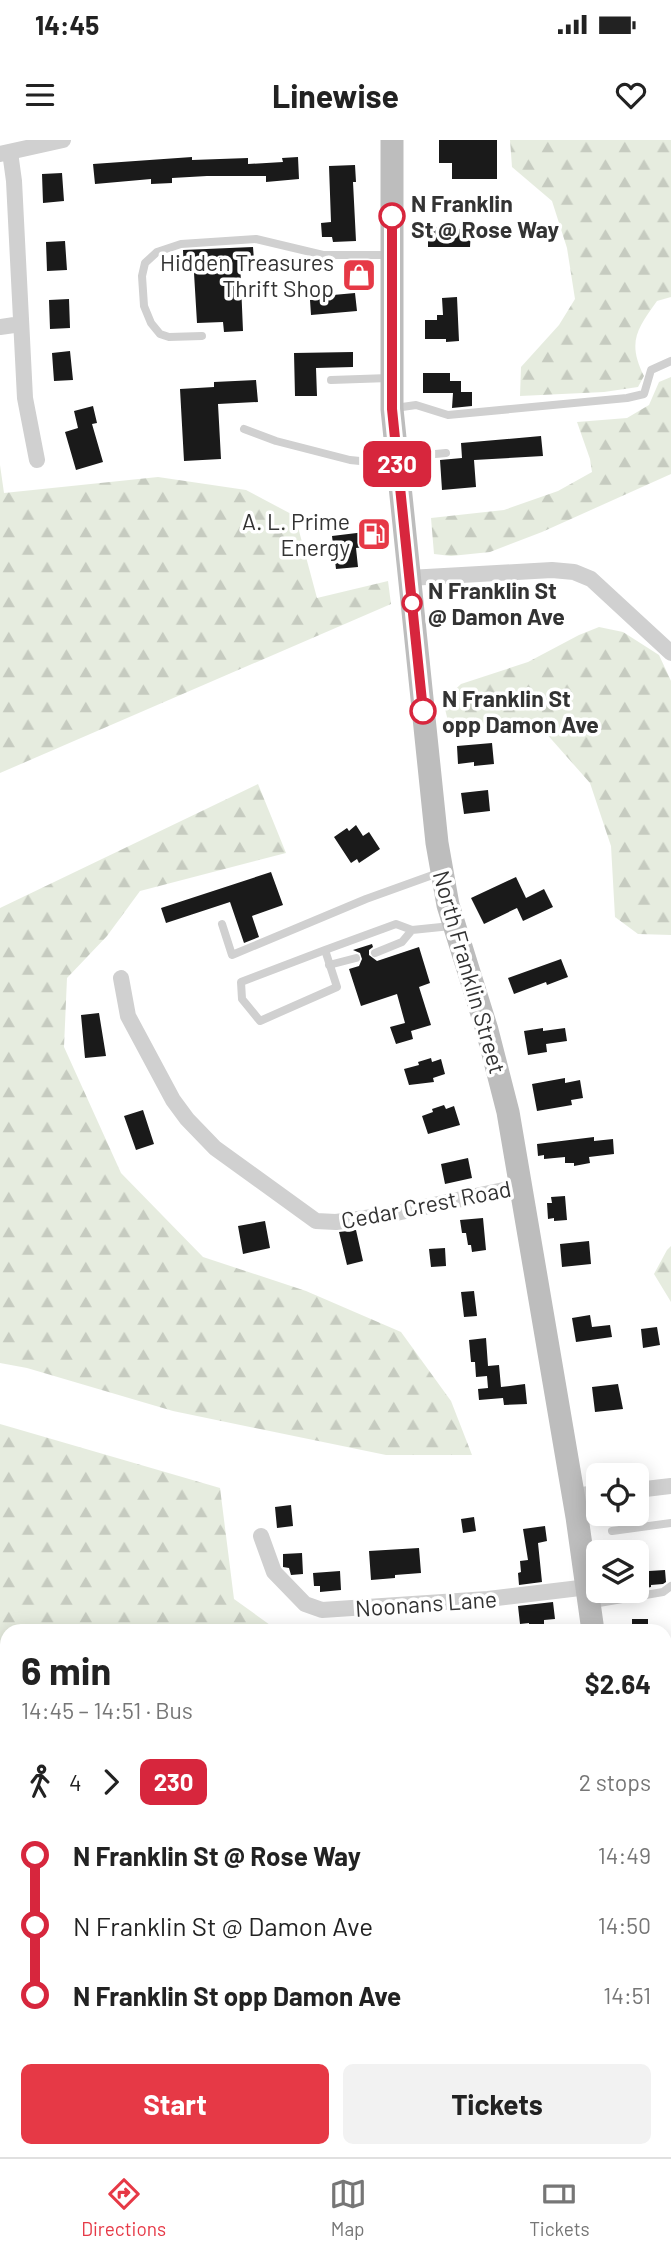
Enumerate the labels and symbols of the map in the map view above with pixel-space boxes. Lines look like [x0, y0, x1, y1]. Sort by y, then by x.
place label: N Franklin St @ Rose Way [411, 189, 560, 243]
marker: N Franklin St @ Rose Way [379, 203, 405, 229]
place label: Hidden Treasures Thrift Shop [160, 248, 334, 302]
shop icon: Hidden Treasures Thrift Shop [340, 256, 378, 294]
line badge: 230 [357, 441, 437, 487]
place label: A. L. Prime Energy [242, 507, 350, 561]
fuel station icon: A. L. Prime Energy [355, 515, 393, 553]
place label: N Franklin St @ Damon Ave [428, 576, 565, 630]
marker: N Franklin St @ Damon Ave [402, 593, 422, 613]
place label: N Franklin St opp Damon Ave [442, 684, 599, 738]
marker: N Franklin St opp Damon Ave [410, 698, 436, 724]
street label: North Franklin Street [428, 867, 512, 1077]
street label: Cedar Crest Road [339, 1174, 513, 1234]
street label: Noonans Lane [354, 1584, 498, 1622]

